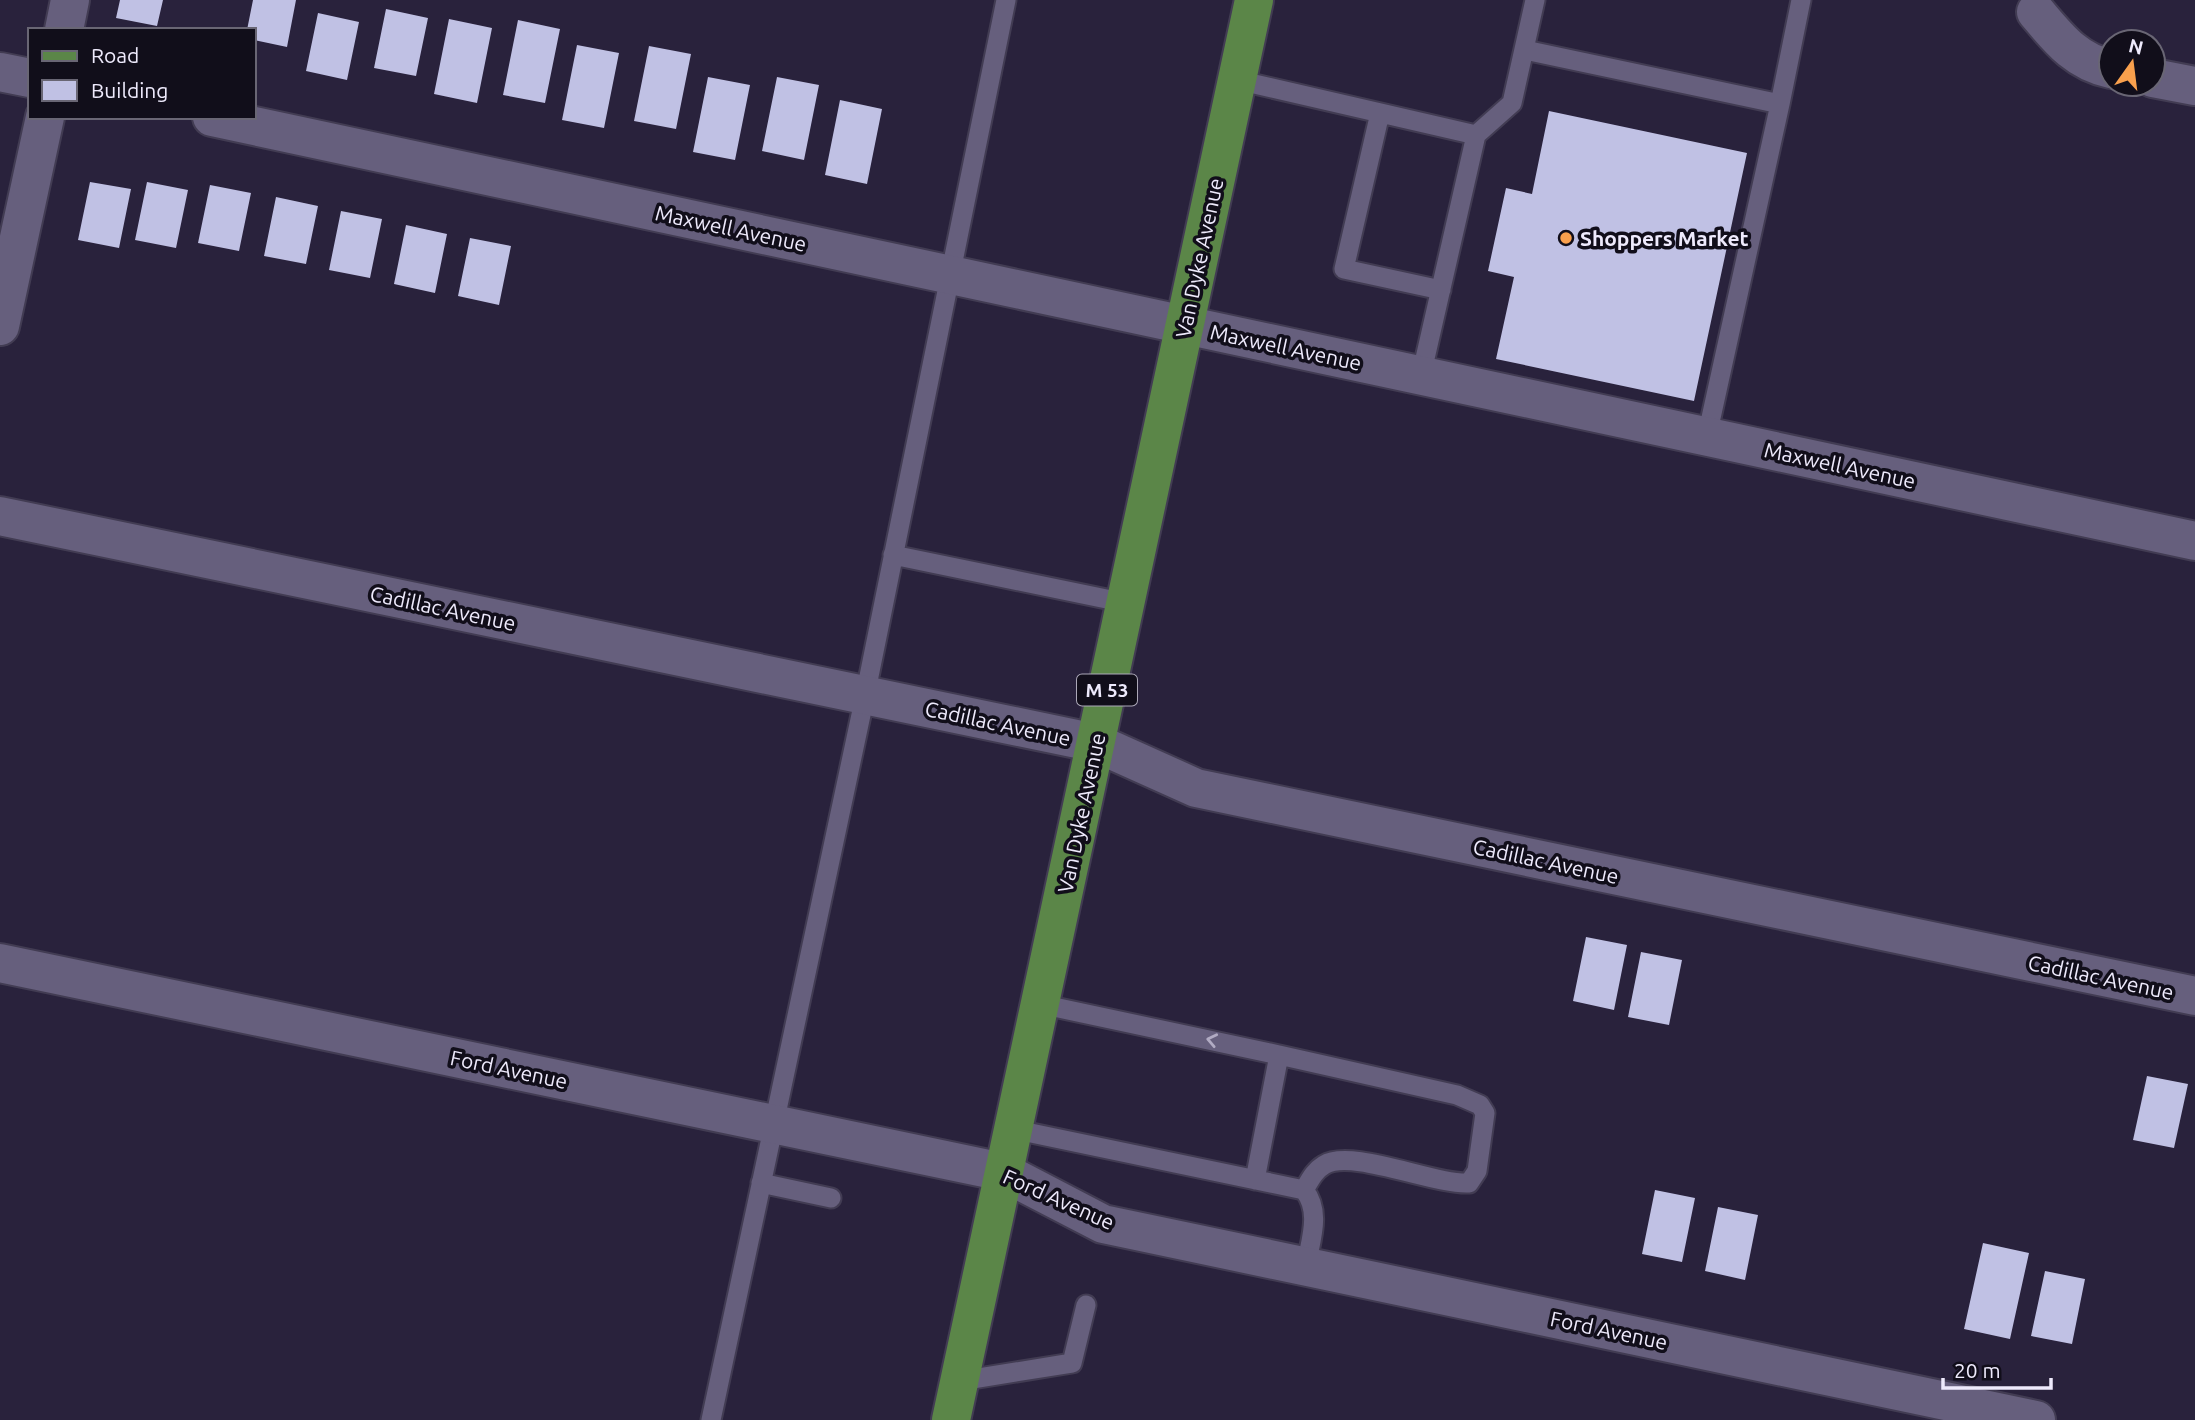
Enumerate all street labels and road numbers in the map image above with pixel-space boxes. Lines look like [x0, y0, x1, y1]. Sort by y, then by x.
street label: Van Dyke Avenue [1170, 176, 1228, 340]
street label: Maxwell Avenue [653, 200, 809, 256]
street label: Maxwell Avenue [1208, 319, 1364, 375]
street label: Maxwell Avenue [1762, 437, 1918, 493]
street label: Cadillac Avenue [368, 581, 518, 635]
road number: M 53 [1077, 674, 1137, 706]
street label: Cadillac Avenue [923, 696, 1073, 750]
street label: Van Dyke Avenue [1052, 731, 1110, 895]
street label: Cadillac Avenue [1471, 834, 1621, 888]
street label: Cadillac Avenue [2026, 950, 2176, 1004]
street label: Ford Avenue [448, 1045, 570, 1093]
street label: Ford Avenue [1000, 1164, 1118, 1234]
street label: Ford Avenue [1548, 1306, 1670, 1354]

